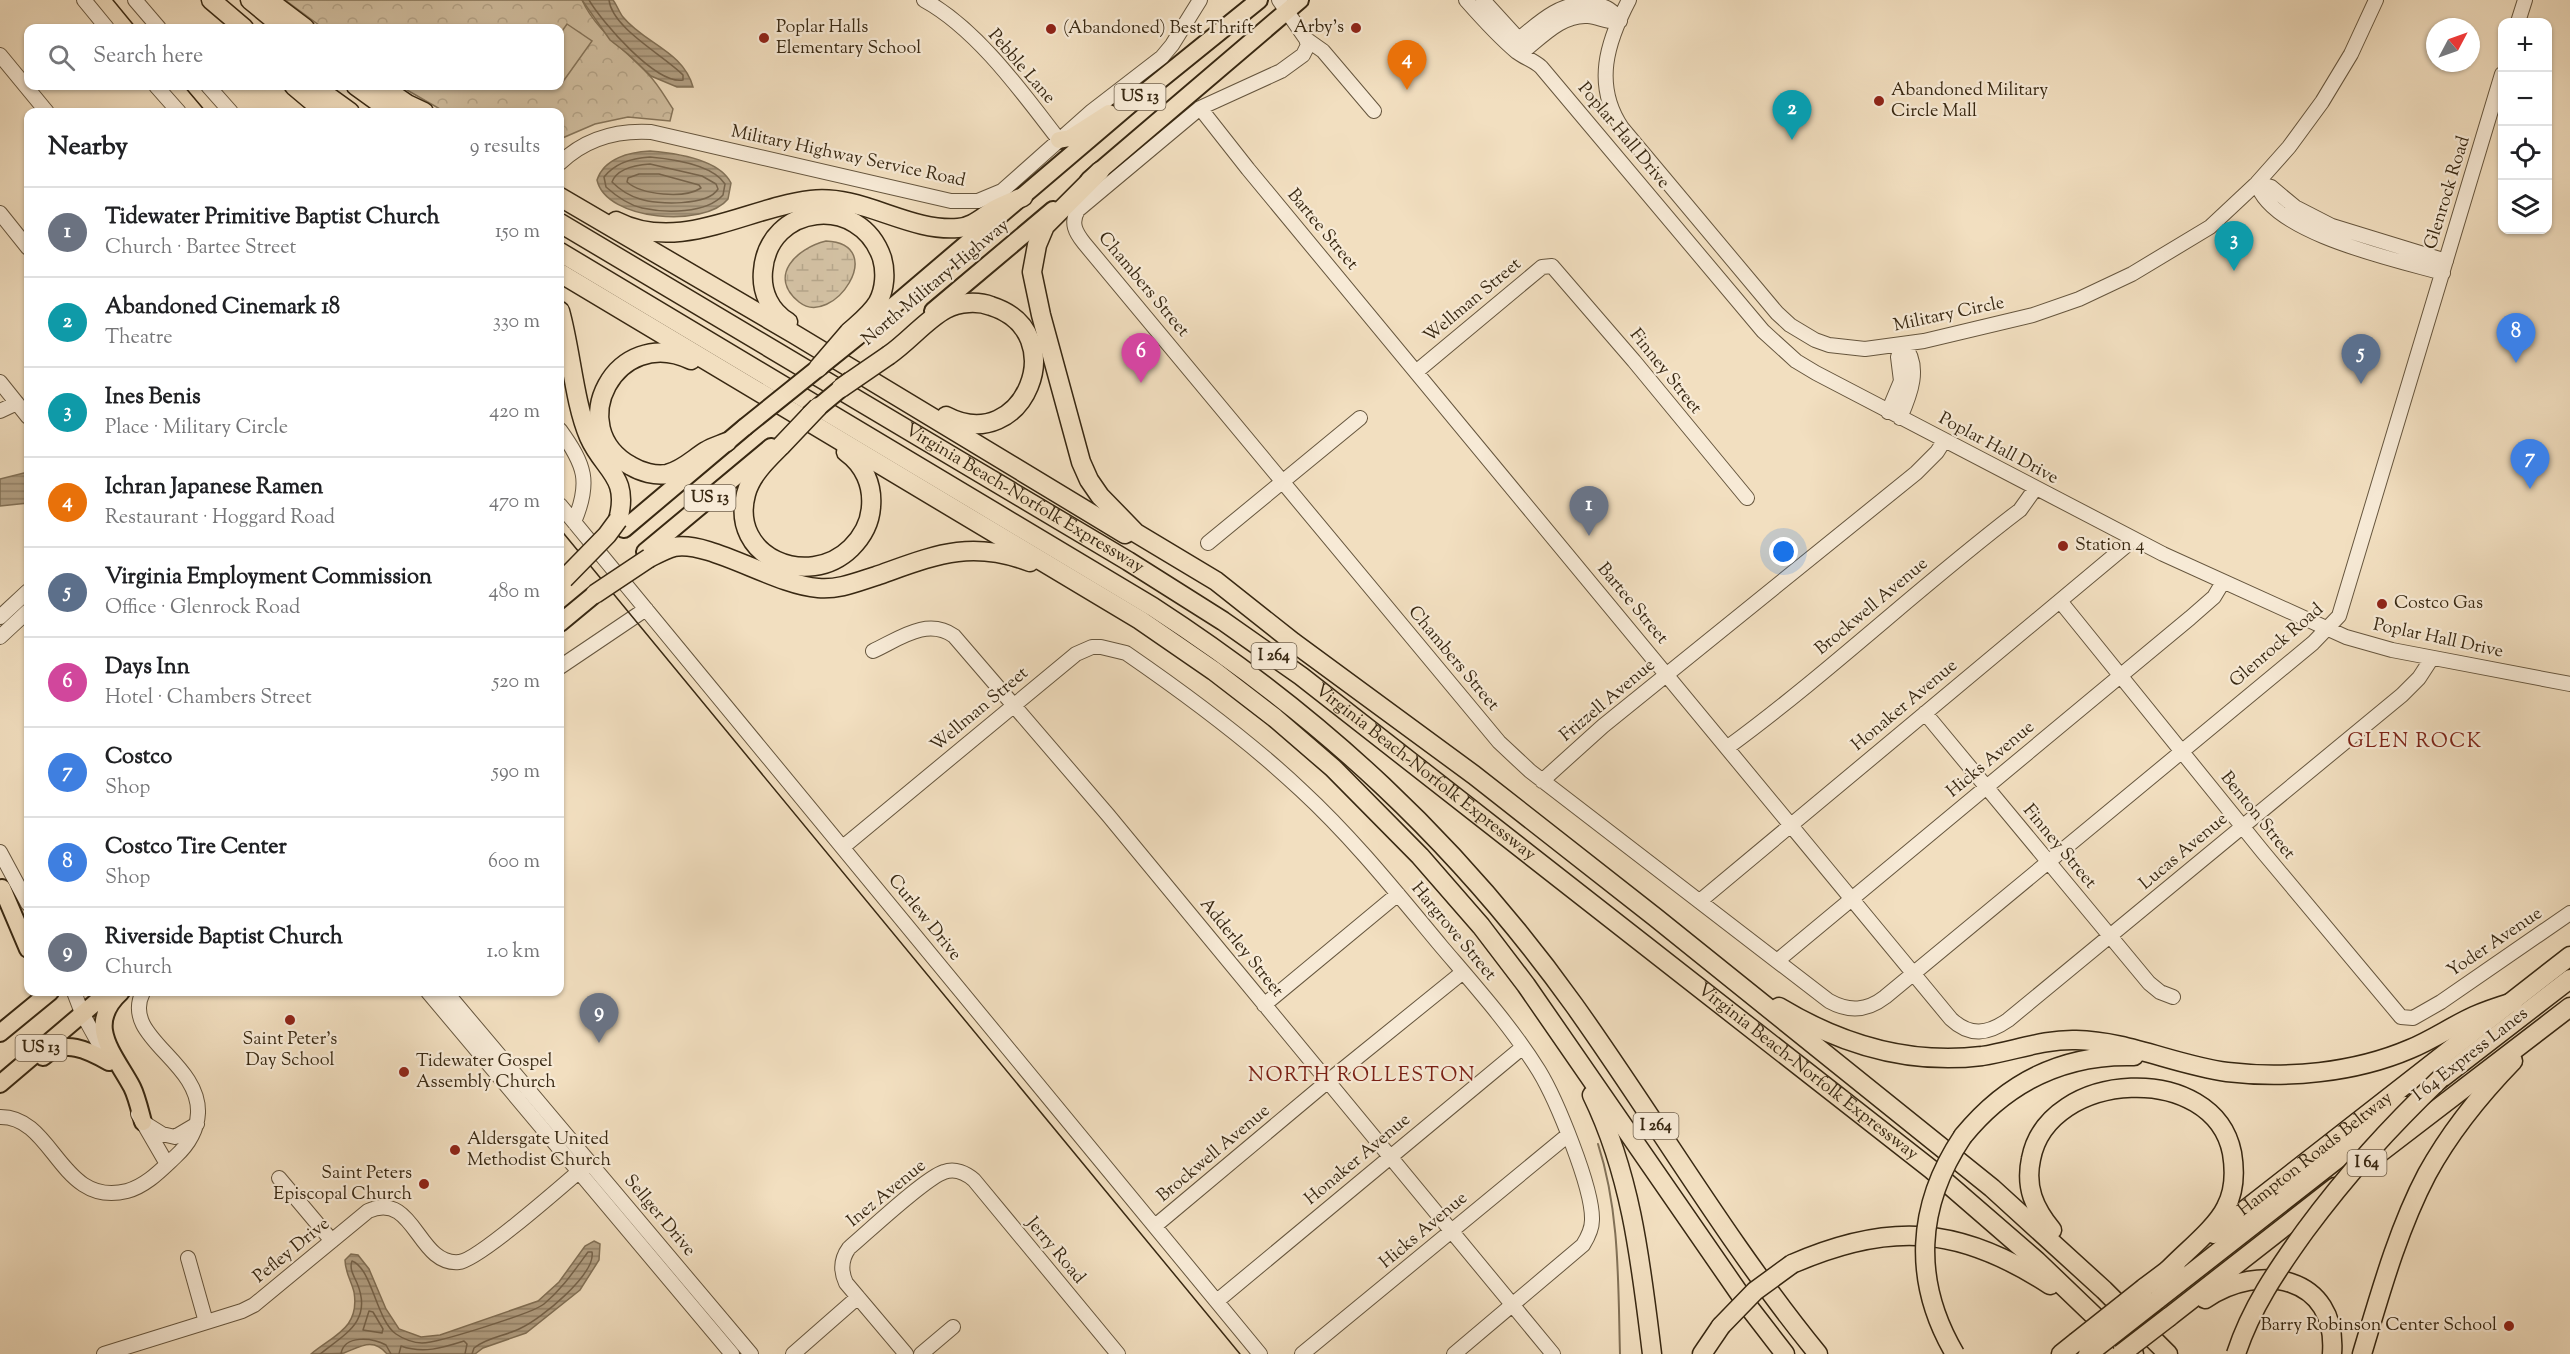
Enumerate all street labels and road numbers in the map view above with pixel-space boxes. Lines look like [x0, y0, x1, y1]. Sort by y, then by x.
street label: Pebble Lane [981, 24, 1061, 110]
street label: Poplar Hall Drive [1571, 77, 1675, 195]
road number: US 13 [1114, 84, 1166, 110]
street label: Military Highway Service Road [728, 119, 968, 195]
street label: Glenrock Road [2418, 133, 2478, 253]
street label: Bartee Street [1280, 184, 1364, 276]
street label: North Military Highway [857, 213, 1015, 353]
street label: Chambers Street [1091, 227, 1195, 343]
street label: Wellman Street [1418, 252, 1528, 350]
street label: Military Circle [1891, 291, 2007, 339]
street label: Finney Street [1622, 324, 1708, 420]
street label: Poplar Hall Drive [1933, 406, 2063, 492]
street label: Virginia Beach-Norfolk Expressway [899, 418, 1149, 581]
road number: US 13 [684, 485, 736, 511]
street label: Brockwell Avenue [1810, 552, 1934, 662]
street label: Bartee Street [1590, 558, 1674, 650]
street label: Glenrock Road [2224, 598, 2330, 694]
street label: Chambers Street [1401, 601, 1505, 717]
street label: Poplar Hall Drive [2371, 613, 2505, 665]
road number: I 264 [1252, 643, 1296, 669]
street label: Frizzell Avenue [1555, 653, 1661, 749]
street label: Honaker Avenue [1846, 654, 1964, 758]
street label: Wellman Street [925, 661, 1035, 759]
street label: Virginia Beach-Norfolk Expressway [1309, 678, 1541, 868]
street label: Hicks Avenue [1941, 715, 2041, 805]
street label: Benton Street [2213, 766, 2301, 866]
street label: Finney Street [2016, 799, 2102, 895]
street label: Lucas Avenue [2134, 807, 2234, 897]
street label: Curlew Drive [881, 869, 967, 967]
street label: Hargrove Street [1404, 877, 1502, 987]
street label: Adderley Street [1193, 893, 1289, 1003]
street label: Yoder Avenue [2442, 901, 2548, 985]
street label: Virginia Beach-Norfolk Expressway [1691, 978, 1924, 1167]
street label: I 64 Express Lanes [2408, 1002, 2534, 1108]
road number: US 13 [15, 1035, 66, 1061]
street label: Hampton Roads Beltway [2233, 1086, 2399, 1223]
street label: Brockwell Avenue [1152, 1099, 1276, 1209]
street label: Honaker Avenue [1299, 1108, 1417, 1212]
road number: I 264 [1634, 1113, 1678, 1139]
road number: I 64 [2348, 1150, 2386, 1176]
street label: Inez Avenue [842, 1154, 932, 1234]
street label: Sellger Drive [617, 1169, 701, 1263]
street label: Hicks Avenue [1374, 1186, 1474, 1276]
street label: Jerry Road [1019, 1211, 1091, 1290]
street label: Pefley Drive [248, 1212, 336, 1290]

